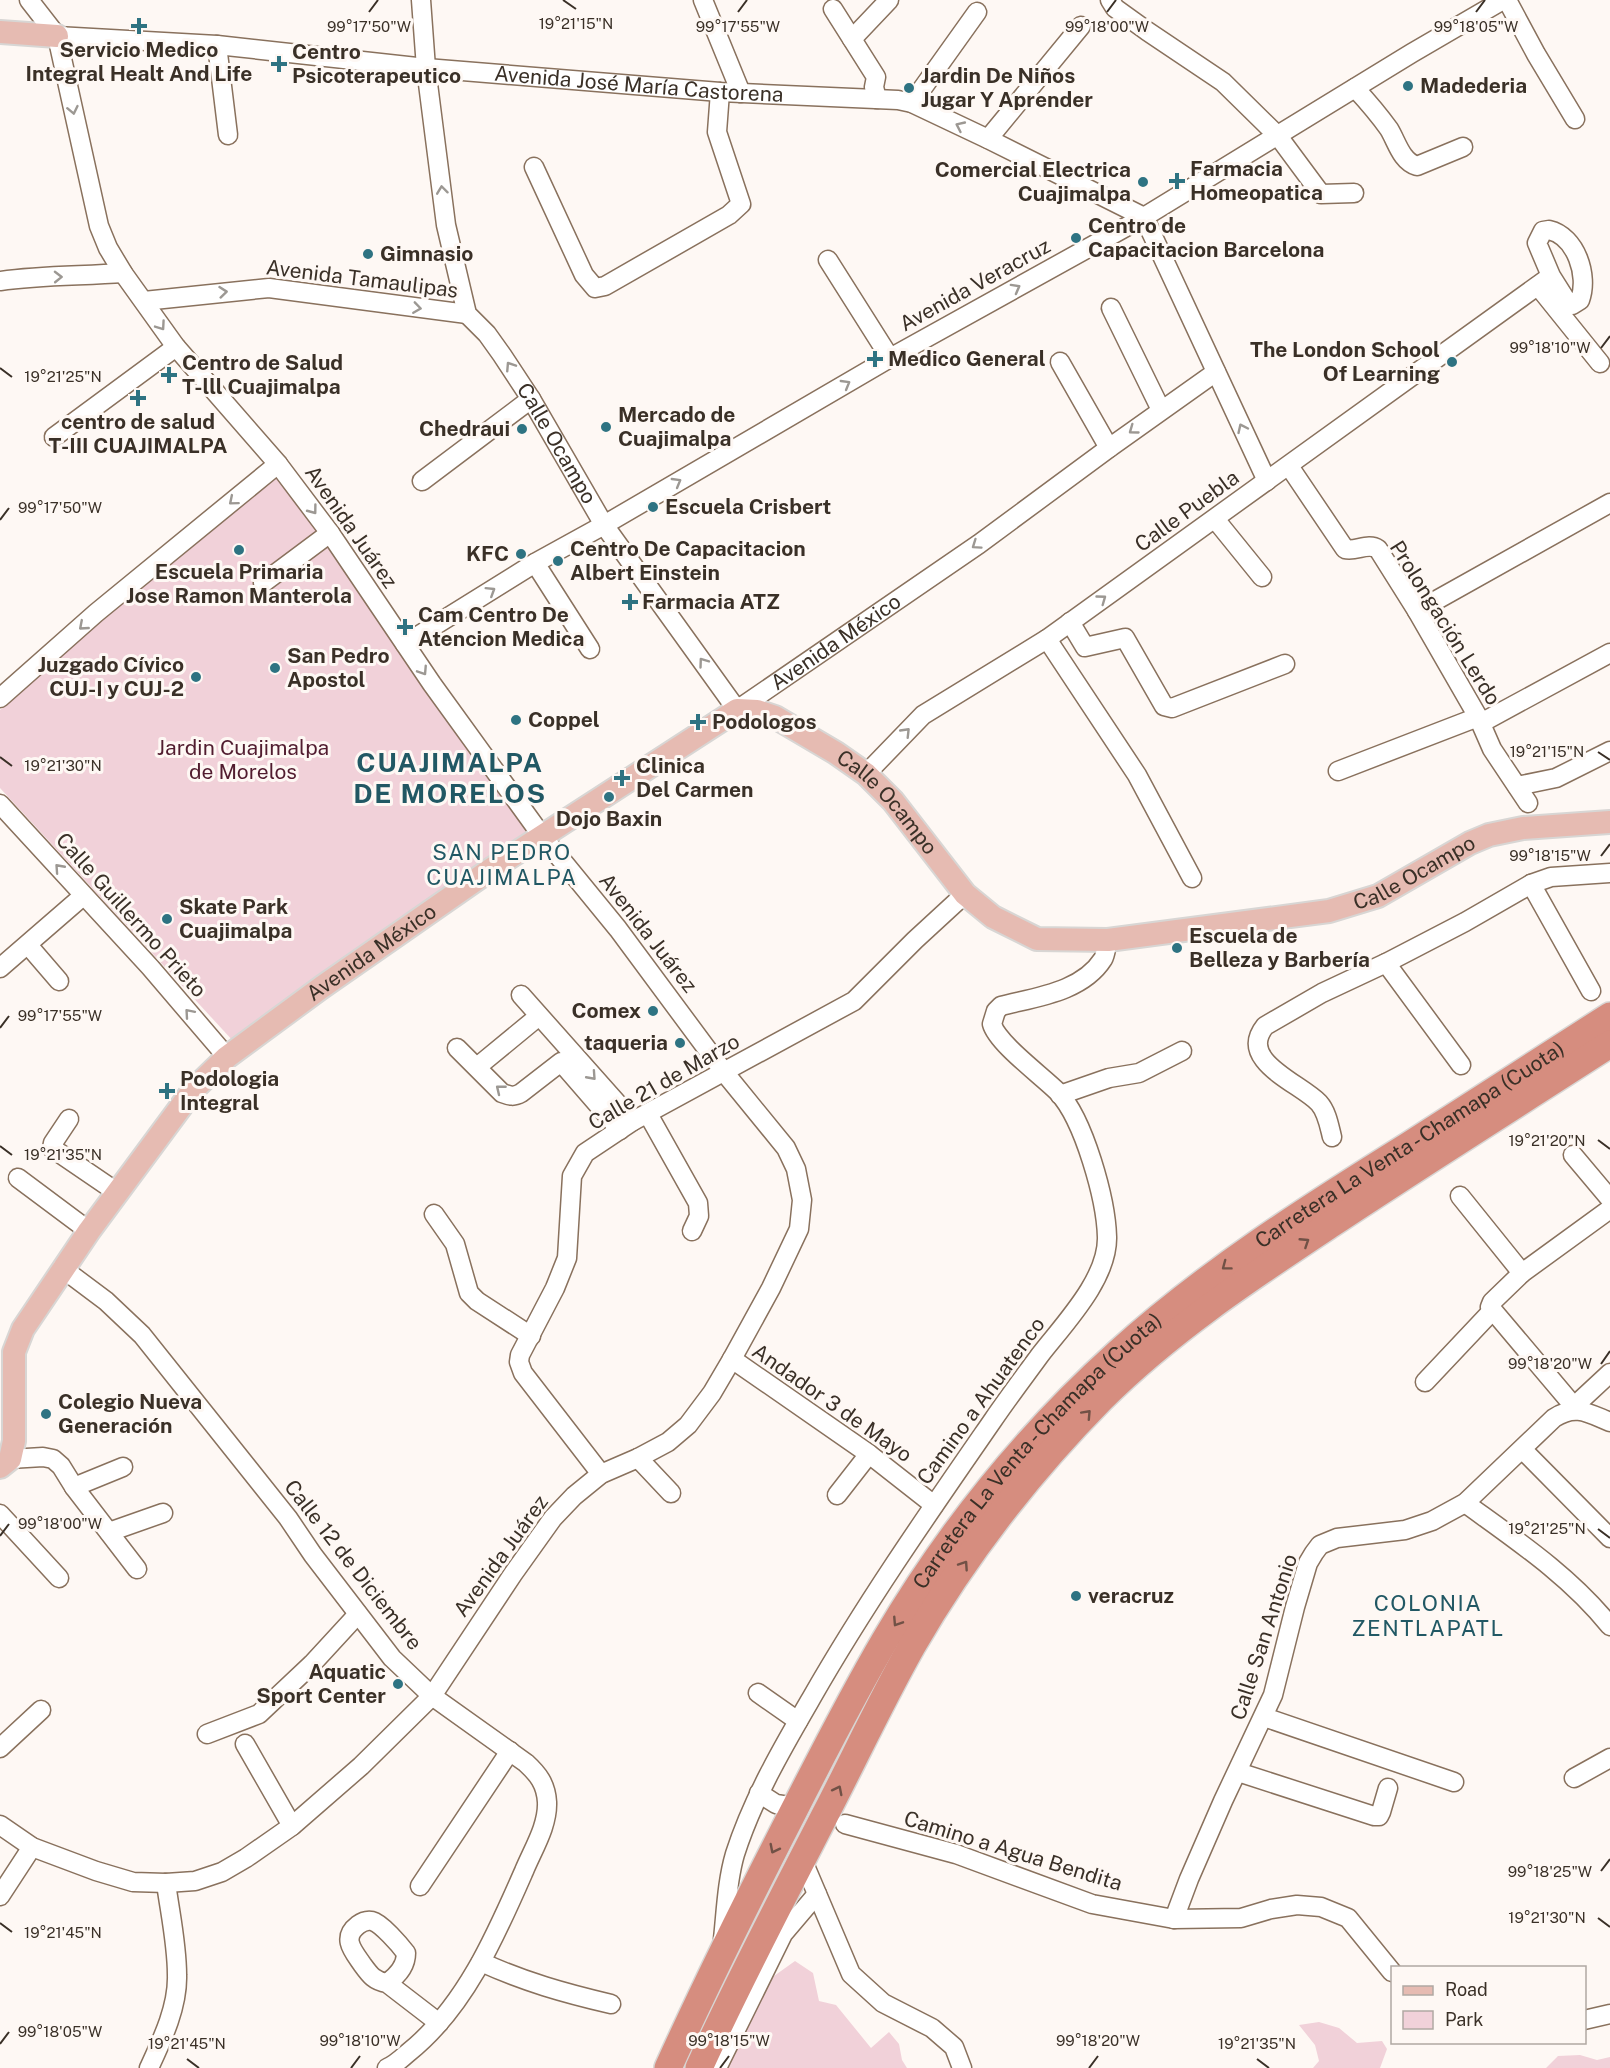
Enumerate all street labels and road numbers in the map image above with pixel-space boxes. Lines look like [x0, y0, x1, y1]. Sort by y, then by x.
street label: Avenida José María Castorena [493, 61, 784, 107]
street label: Avenida Veracruz [895, 233, 1054, 336]
street label: Avenida Tamaulipas [265, 254, 460, 303]
street label: Calle Ocampo [512, 378, 602, 508]
street label: Avenida Juárez [300, 460, 403, 593]
street label: Calle Puebla [1130, 464, 1244, 557]
street label: Prolongación Lerdo [1385, 536, 1506, 710]
street label: Avenida México [766, 588, 905, 695]
street label: Calle Ocampo [832, 744, 943, 859]
street label: Calle Guillermo Prieto [51, 827, 212, 1002]
street label: Calle Ocampo [1350, 830, 1480, 915]
street label: Avenida Juárez [594, 868, 703, 997]
street label: Avenida México [301, 898, 441, 1006]
street label: Calle 21 de Marzo [584, 1028, 744, 1135]
street label: Carretera La Venta - Chamapa (Cuota) [1250, 1036, 1569, 1253]
street label: Carretera La Venta - Chamapa (Cuota) [907, 1308, 1167, 1593]
street label: Camino a Ahuatenco [912, 1312, 1050, 1489]
street label: Andador 3 de Mayo [748, 1338, 917, 1467]
street label: Calle 12 de Diciembre [279, 1475, 427, 1655]
street label: Avenida Juárez [448, 1490, 553, 1621]
street label: Calle San Antonio [1225, 1551, 1302, 1723]
street label: Camino a Agua Bendita [901, 1805, 1125, 1896]

